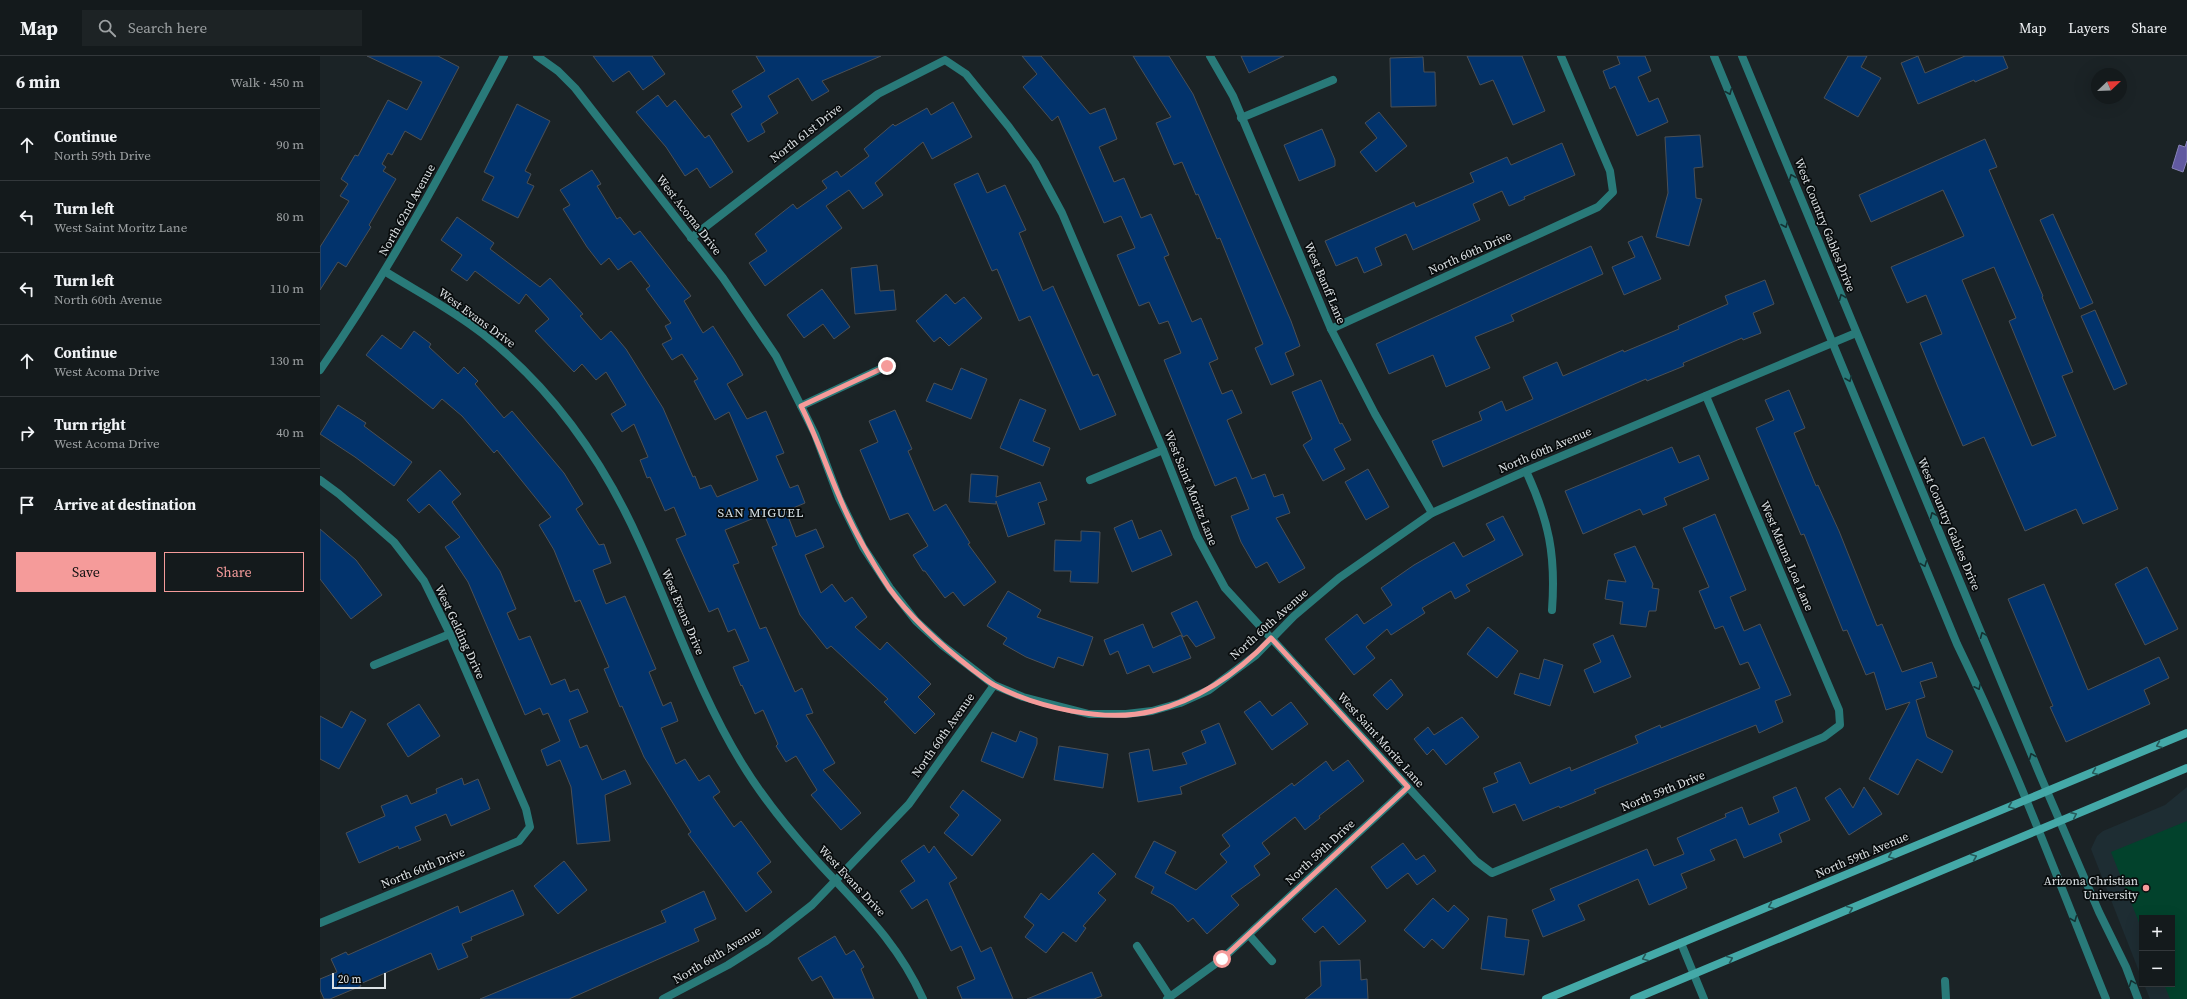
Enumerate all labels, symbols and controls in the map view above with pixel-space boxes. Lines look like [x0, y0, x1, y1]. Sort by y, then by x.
search box [82, 10, 362, 46]
text: Map [20, 15, 58, 41]
icon: search [96, 17, 118, 39]
text: Search here [128, 17, 207, 38]
text: Map [2019, 18, 2046, 38]
text: Layers [2068, 18, 2110, 38]
text: Share [2132, 18, 2167, 38]
north arrow [2091, 68, 2127, 104]
text: 6 min [16, 70, 60, 94]
text: Walk · 450 m [231, 74, 304, 91]
one-way arrow [1724, 88, 1732, 95]
street label: North 61st Drive [767, 100, 845, 166]
text: Continue [54, 126, 117, 147]
icon: ahead [16, 134, 38, 156]
text: 90 m [276, 136, 304, 153]
text: North 59th Drive [54, 147, 151, 164]
street label: West Country Gables Drive [1791, 156, 1859, 294]
street label: North 62nd Avenue [375, 161, 439, 259]
street label: West Acoma Drive [653, 172, 725, 258]
one-way arrow [1789, 174, 1797, 182]
text: Turn left [54, 198, 114, 219]
icon: left [16, 206, 38, 228]
text: 80 m [276, 208, 304, 225]
text: West Saint Moritz Lane [54, 219, 187, 236]
one-way arrow [1780, 221, 1788, 228]
street label: North 60th Drive [1426, 228, 1514, 278]
street label: West Banff Lane [1301, 240, 1349, 326]
text: Turn left [54, 270, 114, 291]
icon: left [16, 278, 38, 300]
text: 110 m [270, 280, 304, 297]
street label: West Evans Drive [435, 285, 519, 351]
text: North 60th Avenue [54, 291, 162, 308]
one-way arrow [1838, 294, 1846, 301]
text: Continue [54, 342, 117, 363]
icon: ahead [16, 350, 38, 372]
text: 130 m [270, 352, 304, 369]
route end [878, 357, 896, 375]
text: West Acoma Drive [54, 363, 160, 380]
one-way arrow [1844, 376, 1852, 383]
text: Turn right [54, 414, 126, 435]
icon: right [16, 422, 38, 444]
street label: North 60th Avenue [1496, 423, 1594, 477]
text: 40 m [276, 424, 304, 441]
street label: West Saint Moritz Lane [1161, 428, 1221, 548]
text: West Acoma Drive [54, 435, 160, 452]
street label: West Country Gables Drive [1914, 455, 1984, 593]
icon: arrive [16, 494, 38, 516]
text: Arrive at destination [54, 494, 196, 515]
street label: West Mauna Loa Lane [1757, 499, 1817, 613]
district label: SAN MIGUEL [717, 504, 805, 521]
one-way arrow [1930, 512, 1938, 520]
button: Save [16, 552, 156, 592]
button: Share [164, 552, 304, 592]
one-way arrow [1920, 561, 1928, 568]
street label: West Evans Drive [658, 567, 708, 657]
street label: West Gelding Drive [431, 582, 489, 682]
street label: North 60th Avenue [1227, 585, 1311, 663]
one-way arrow [1980, 632, 1988, 640]
one-way arrow [1973, 682, 1981, 690]
street label: West Saint Moritz Lane [1334, 689, 1428, 791]
street label: North 60th Avenue [908, 690, 978, 780]
one-way arrow [2155, 740, 2163, 748]
one-way arrow [2029, 752, 2037, 760]
street label: North 59th Drive [1619, 767, 1707, 815]
one-way arrow [2091, 767, 2099, 775]
one-way arrow [2007, 802, 2014, 810]
one-way arrow [2071, 812, 2078, 820]
street label: North 59th Drive [1282, 816, 1358, 888]
street label: North 59th Avenue [1813, 828, 1911, 882]
street label: West Evans Drive [815, 842, 889, 920]
street label: North 60th Drive [379, 844, 467, 892]
one-way arrow [1887, 851, 1895, 859]
one-way arrow [1971, 853, 1978, 861]
place label: Arizona Christian University [2044, 873, 2139, 903]
marker: Arizona Christian University [2141, 883, 2151, 893]
one-way arrow [1767, 901, 1775, 909]
one-way arrow [1846, 905, 1853, 913]
one-way arrow [2069, 915, 2077, 922]
map controls [2139, 915, 2175, 987]
button: + [2139, 915, 2175, 951]
street label: North 60th Avenue [670, 922, 764, 988]
route start [1213, 950, 1231, 968]
button: − [2139, 951, 2175, 987]
one-way arrow [1642, 953, 1649, 961]
one-way arrow [1726, 956, 1733, 964]
scale bar [332, 971, 386, 990]
text: 20 m [338, 972, 361, 987]
one-way arrow [2129, 980, 2137, 987]

